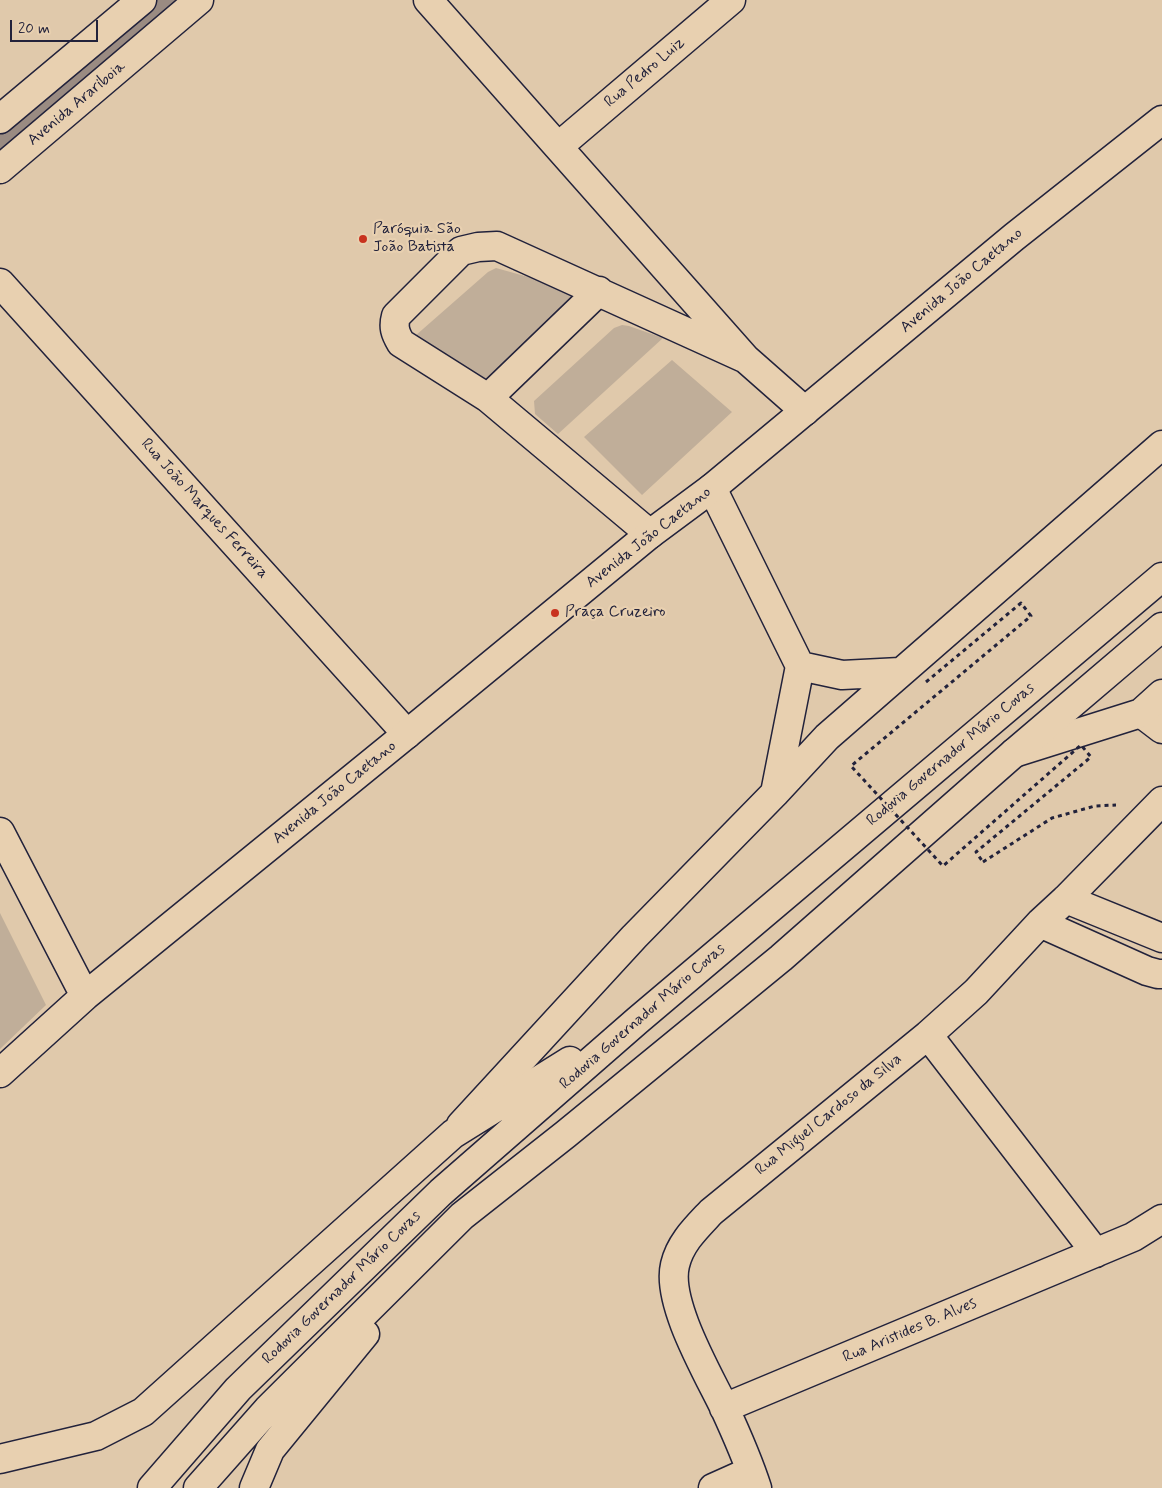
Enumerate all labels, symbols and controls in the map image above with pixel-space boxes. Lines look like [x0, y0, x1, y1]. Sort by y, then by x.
scale bar [12, 10, 100, 42]
text: 20 m [18, 19, 50, 39]
street label: Rua Pedro Luiz [601, 34, 689, 112]
street label: Avenida Arariboia [24, 58, 130, 150]
place label: Paróquia São João Batista [373, 220, 461, 258]
street label: Avenida João Caetano [897, 224, 1027, 338]
marker: Paróquia São João Batista [357, 233, 369, 245]
street label: Rua João Marques Ferreira [136, 435, 272, 583]
street label: Avenida João Caetano [583, 483, 715, 593]
place label: Praça Cruzeiro [565, 603, 666, 623]
marker: Praça Cruzeiro [549, 607, 561, 619]
street label: Rodovia Governador Mário Covas [863, 679, 1039, 831]
street label: Avenida João Caetano [269, 737, 401, 849]
street label: Rodovia Governador Mário Covas [556, 940, 730, 1094]
street label: Rua Miguel Cardoso da Silva [752, 1050, 906, 1180]
street label: Rodovia Governador Mário Covas [259, 1207, 425, 1369]
street label: Rua Aristides B. Alves [840, 1294, 980, 1368]

